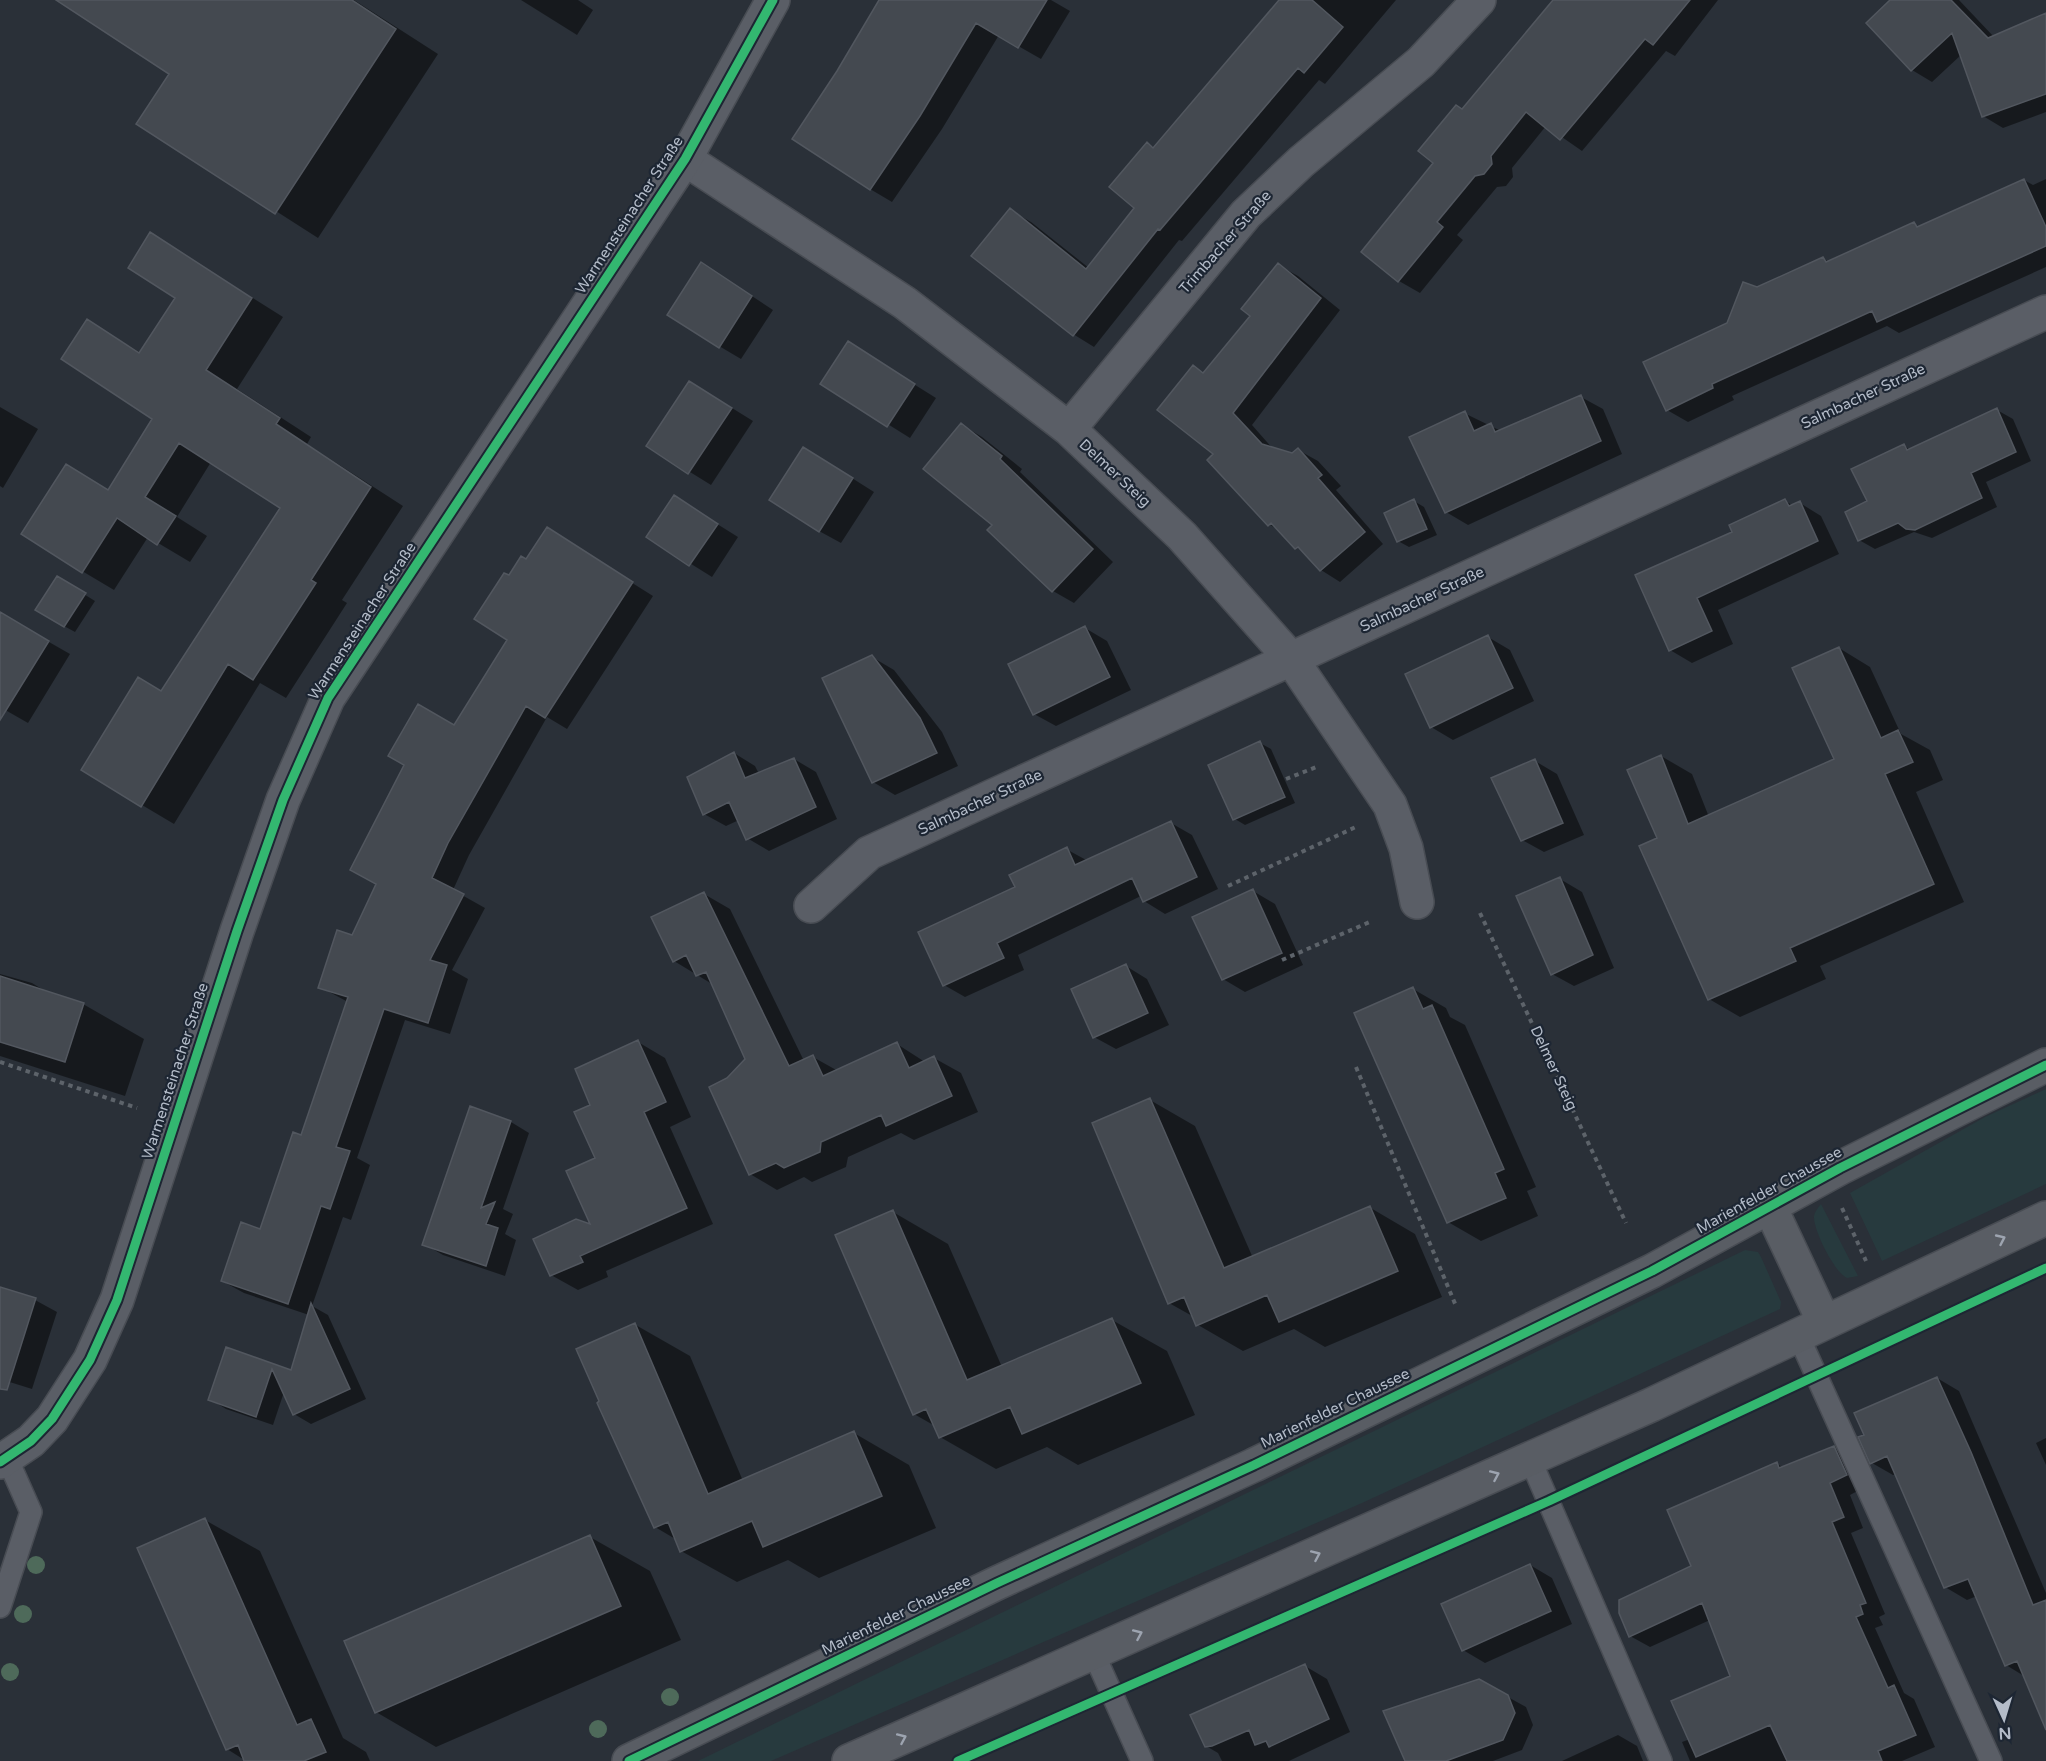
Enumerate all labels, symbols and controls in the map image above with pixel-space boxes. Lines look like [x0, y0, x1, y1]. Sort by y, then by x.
street label: Warmensteinacher Straße [571, 133, 687, 297]
street label: Trimbacher Straße [1175, 187, 1275, 297]
street label: Salmbacher Straße [1798, 359, 1928, 433]
street label: Delmer Steig [1075, 435, 1155, 511]
street label: Warmensteinacher Straße [304, 539, 420, 703]
street label: Salmbacher Straße [1357, 562, 1487, 636]
street label: Salmbacher Straße [915, 765, 1045, 839]
street label: Warmensteinacher Straße [138, 981, 212, 1161]
street label: Delmer Steig [1527, 1023, 1581, 1113]
street label: Marienfelder Chaussee [1693, 1143, 1845, 1237]
one-way arrow [1995, 1234, 2006, 1246]
street label: Marienfelder Chaussee [1258, 1364, 1412, 1452]
one-way arrow [1488, 1470, 1499, 1482]
one-way arrow [1310, 1550, 1321, 1562]
street label: Marienfelder Chaussee [819, 1571, 973, 1659]
one-way arrow [1132, 1629, 1143, 1641]
north arrow [1974, 1689, 2034, 1749]
text: N [1998, 1723, 2012, 1743]
one-way arrow [896, 1733, 907, 1745]

